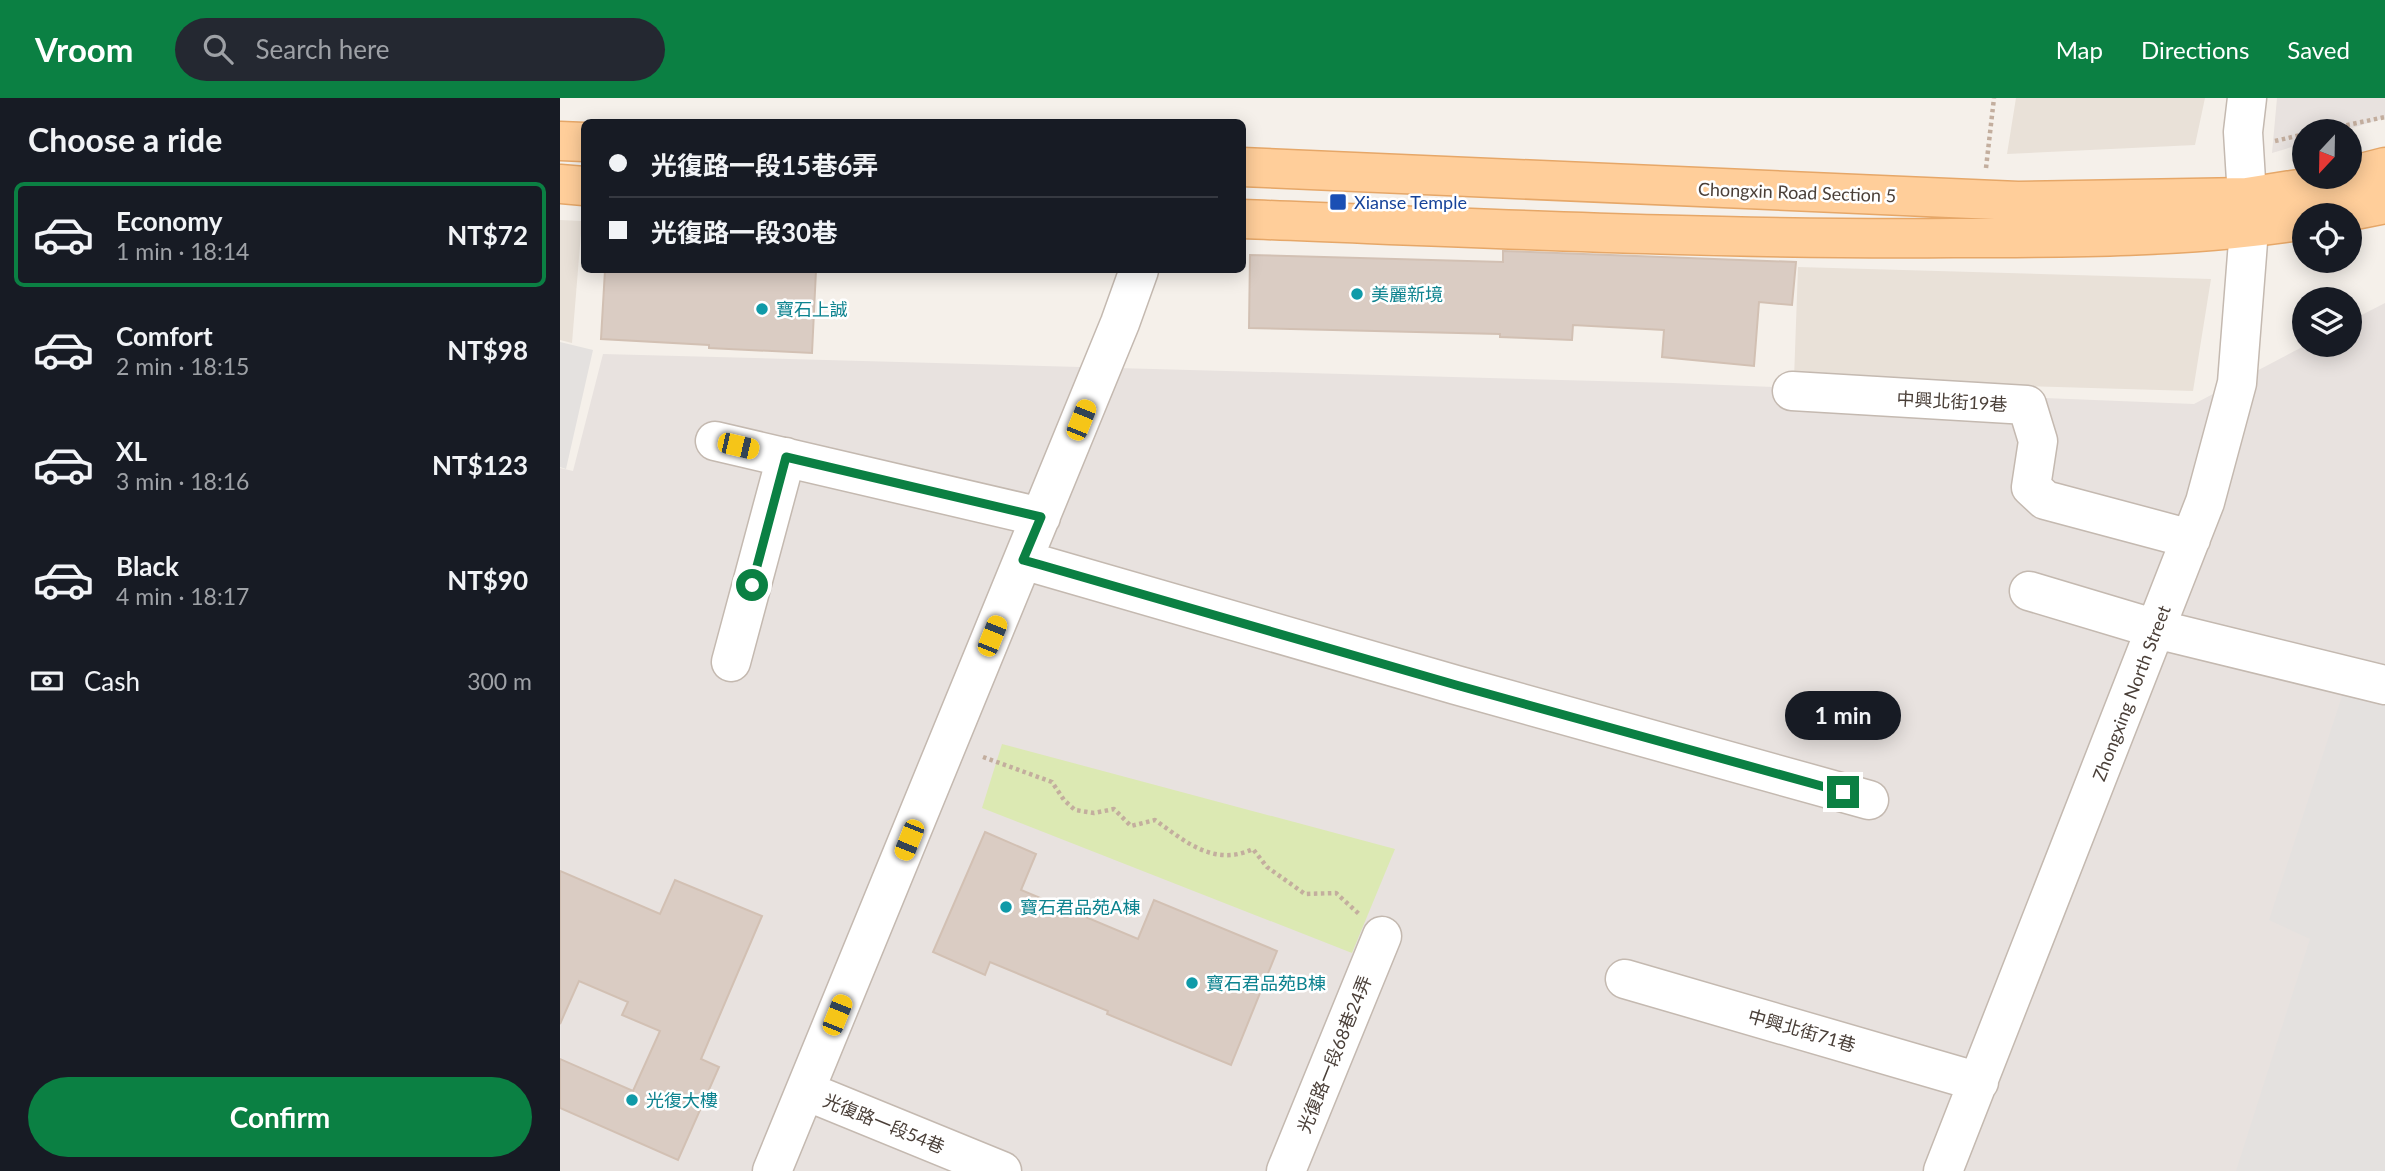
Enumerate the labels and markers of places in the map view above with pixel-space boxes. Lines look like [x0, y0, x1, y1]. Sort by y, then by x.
place label: Xianse Temple [1354, 191, 1467, 213]
marker: Xianse Temple [1328, 192, 1348, 212]
place label: 美麗新境 [1371, 283, 1443, 305]
marker: 美麗新境 [1349, 286, 1365, 302]
place label: 寶石上誠 [776, 298, 848, 320]
marker: 寶石上誠 [754, 301, 770, 317]
place label: 寶石君品苑A棟 [1020, 896, 1140, 918]
marker: 寶石君品苑A棟 [998, 899, 1014, 915]
place label: 寶石君品苑B棟 [1206, 972, 1326, 994]
marker: 寶石君品苑B棟 [1184, 975, 1200, 991]
place label: 光復大樓 [646, 1089, 718, 1111]
marker: 光復大樓 [624, 1092, 640, 1108]

